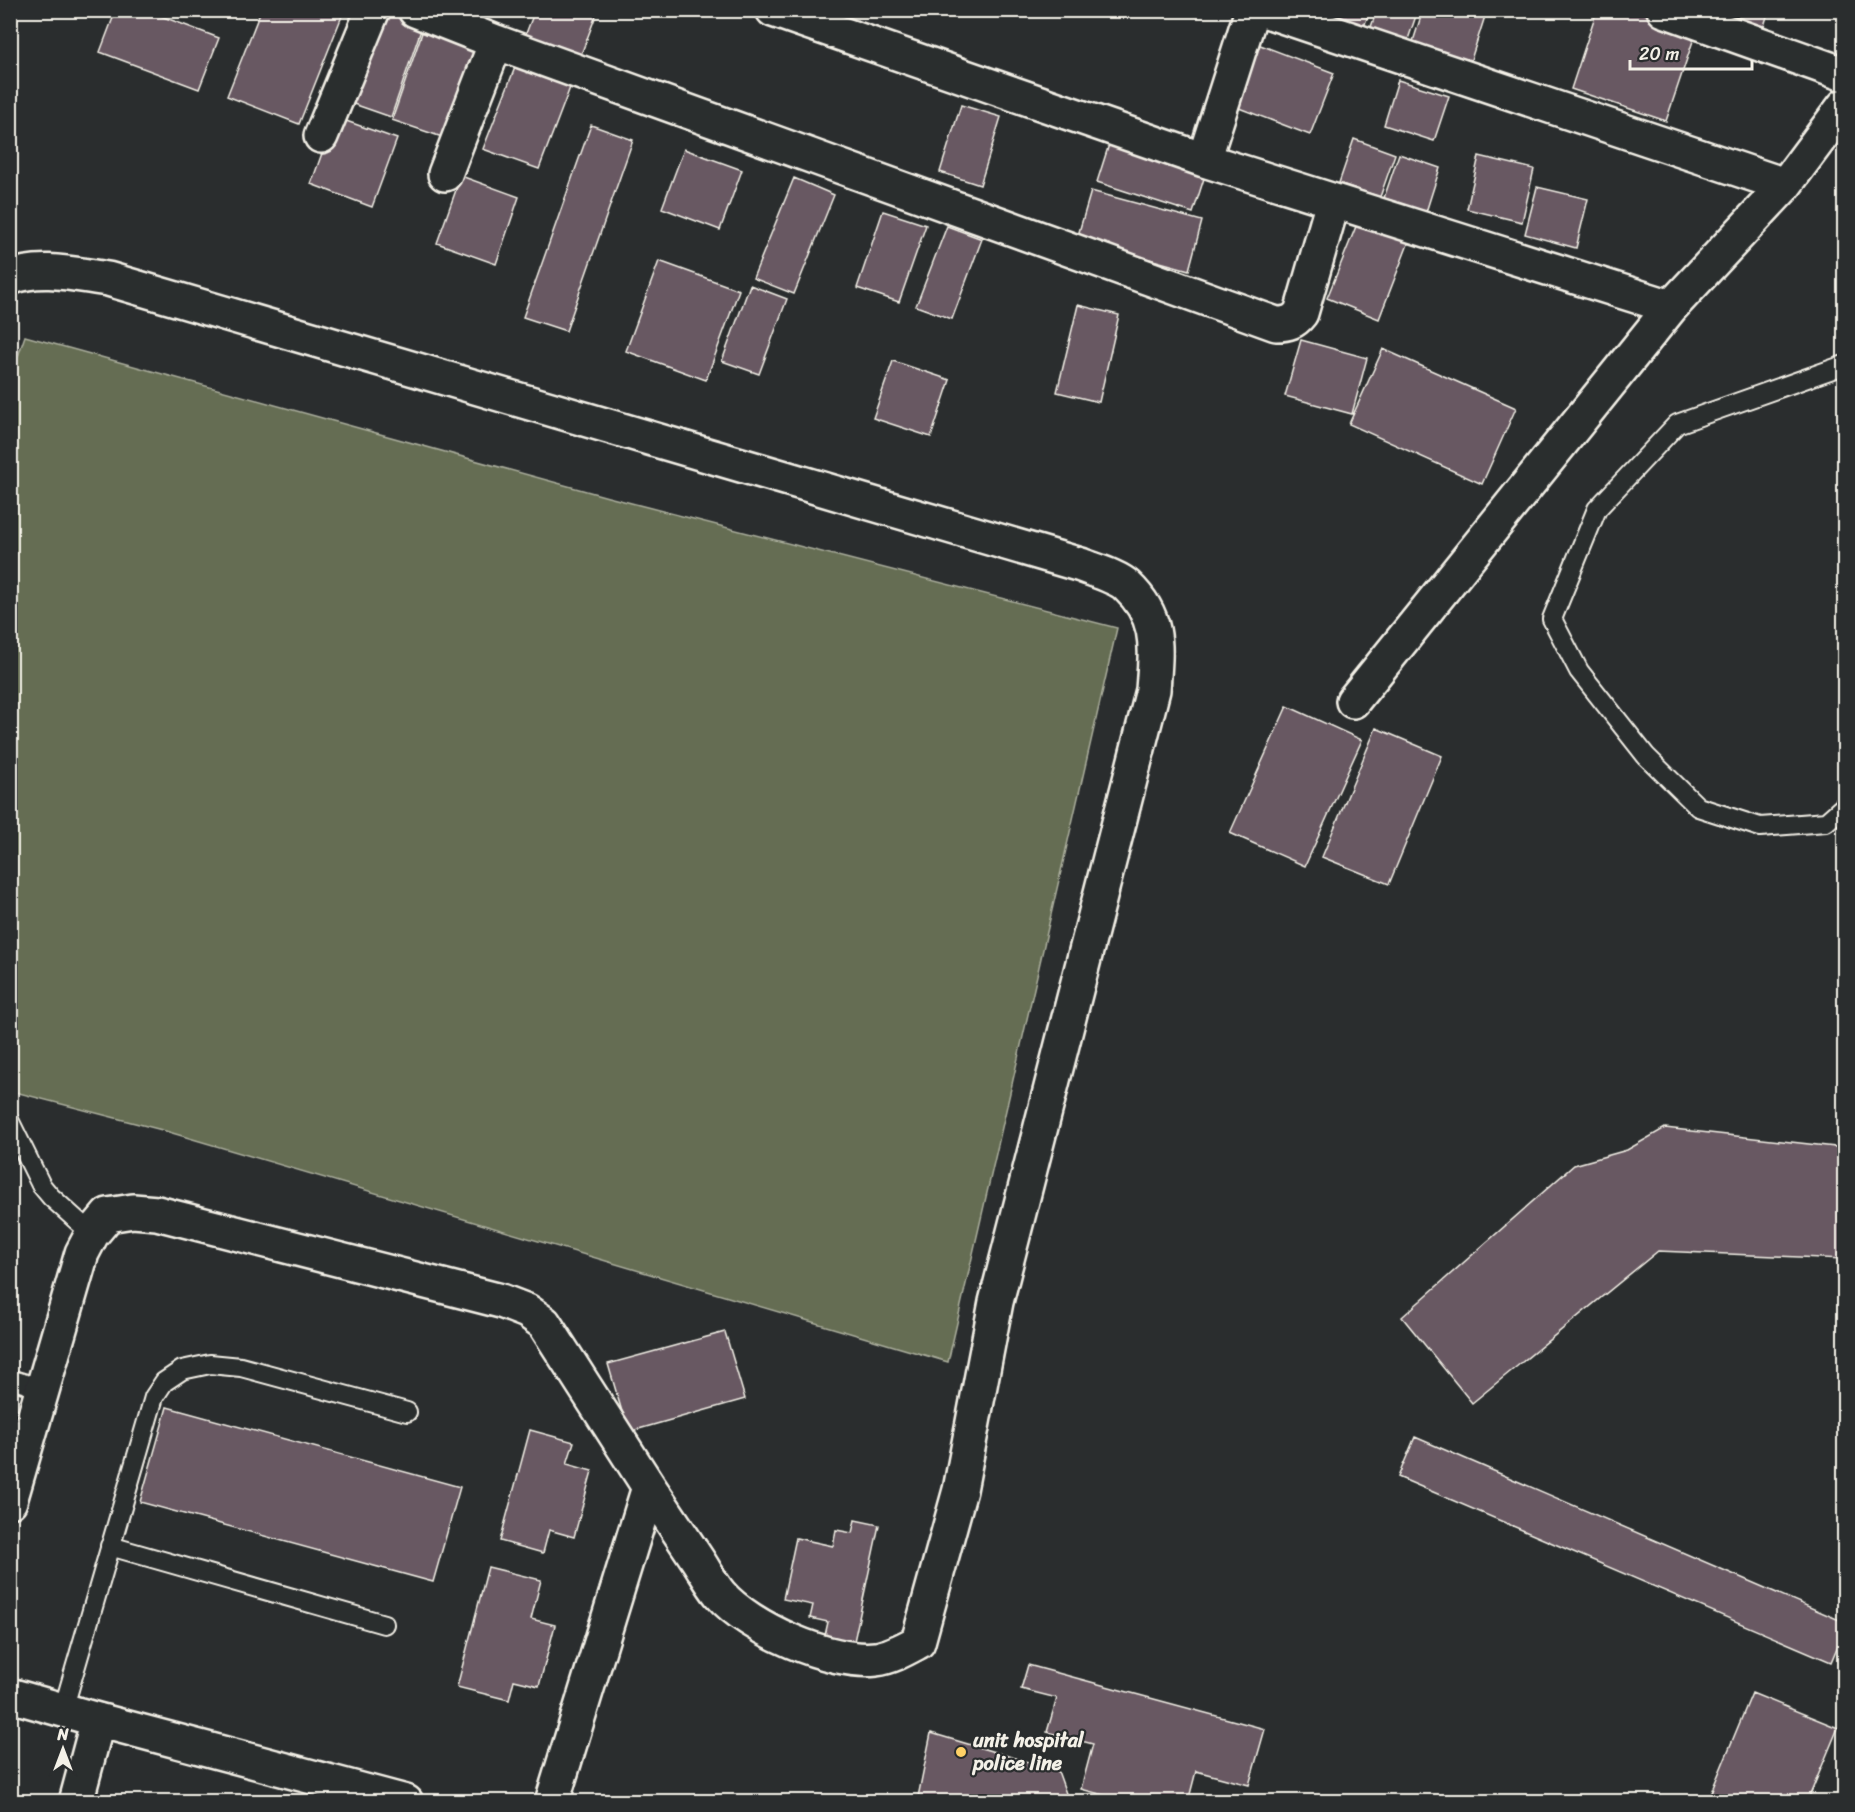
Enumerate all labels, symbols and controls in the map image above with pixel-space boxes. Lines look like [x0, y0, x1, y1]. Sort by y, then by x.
scale bar [1630, 33, 1752, 71]
text: 20 m [1639, 38, 1679, 70]
north arrow [33, 1719, 93, 1779]
text: N [56, 1720, 69, 1749]
place label: unit hospital police line [971, 1723, 1085, 1781]
marker: unit hospital police line [954, 1745, 968, 1759]

